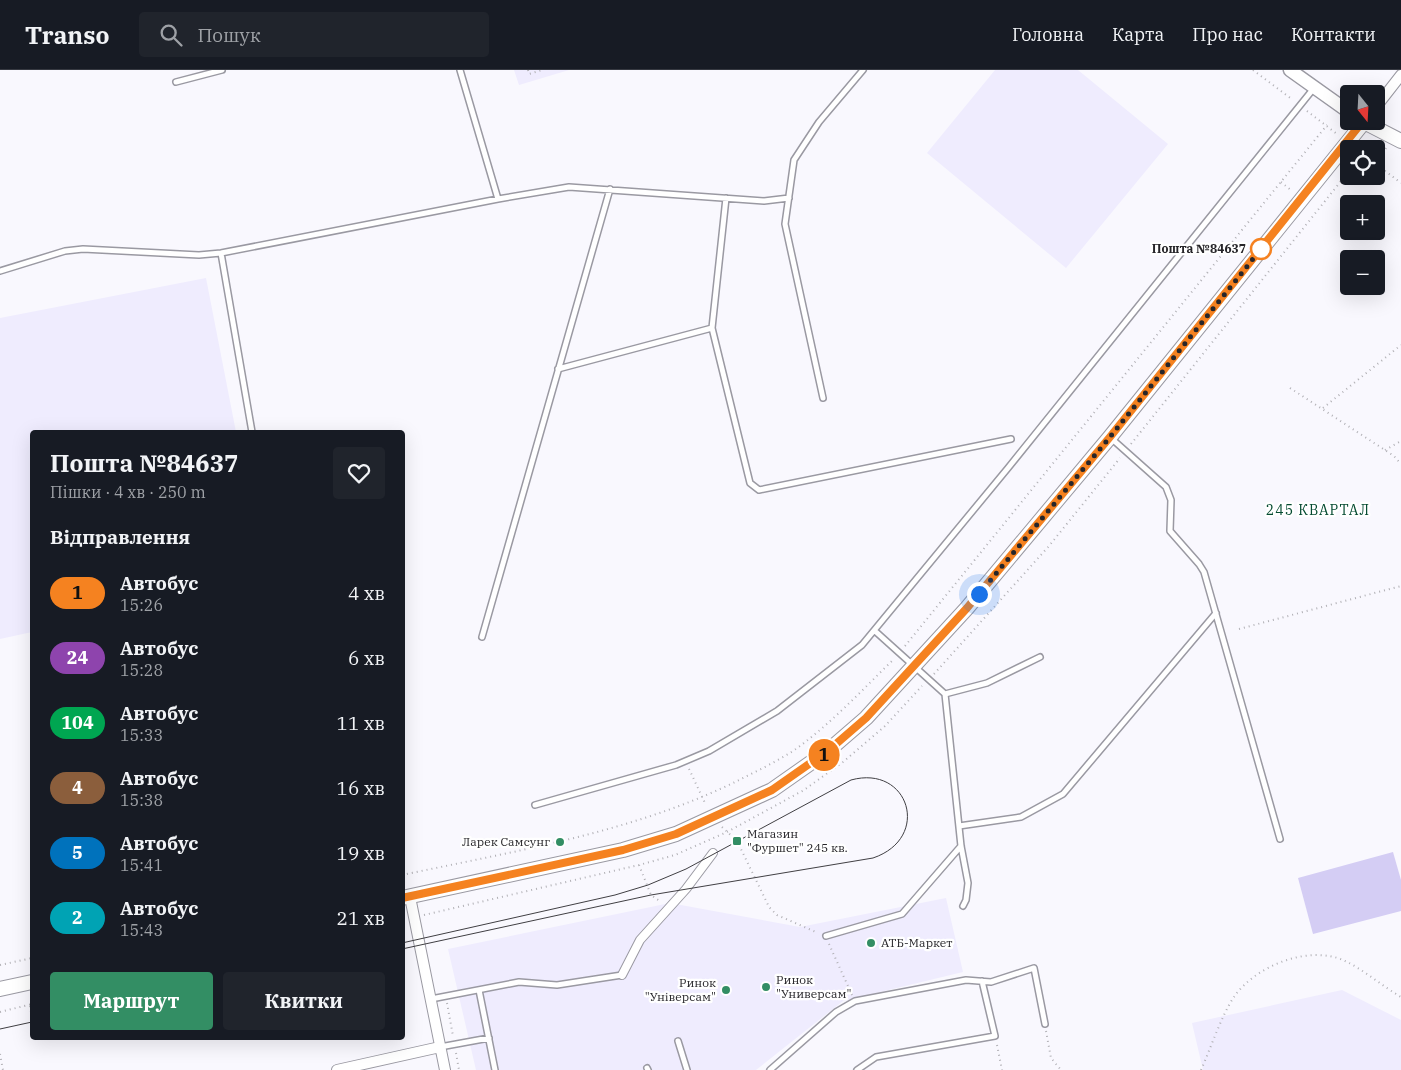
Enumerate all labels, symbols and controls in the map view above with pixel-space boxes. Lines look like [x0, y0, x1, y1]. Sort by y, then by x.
search box [139, 12, 489, 57]
text: Transo [25, 19, 109, 51]
icon: search [157, 21, 185, 49]
text: Пошук [197, 23, 261, 47]
text: Головна [1012, 23, 1084, 46]
text: Карта [1112, 23, 1164, 46]
text: Про нас [1192, 23, 1263, 46]
text: Контакти [1291, 23, 1376, 46]
north arrow [1340, 85, 1385, 130]
map controls [1340, 85, 1385, 295]
button: locate [1340, 140, 1385, 185]
button: + [1340, 195, 1385, 240]
marker: Пошта №84637 [1250, 238, 1272, 260]
place label: Пошта №84637 [1152, 241, 1246, 256]
button: − [1340, 250, 1385, 295]
text: Пошта №84637 [50, 447, 238, 479]
button: heart [333, 447, 385, 499]
text: Пішки · 4 хв · 250 m [50, 482, 206, 502]
district label: 245 КВАРТАЛ [1266, 501, 1370, 519]
text: Відправлення [50, 525, 190, 549]
text: Автобус [120, 571, 198, 595]
text: 1 [72, 581, 83, 604]
text: 4 хв [348, 581, 385, 605]
your location [967, 582, 992, 607]
text: 15:26 [120, 595, 163, 615]
text: Автобус [120, 636, 198, 660]
text: 24 [67, 646, 88, 669]
text: 6 хв [348, 646, 385, 670]
text: 15:28 [120, 660, 163, 680]
text: Автобус [120, 701, 198, 725]
text: 104 [61, 711, 94, 734]
text: 11 хв [336, 711, 385, 735]
text: 15:33 [120, 725, 163, 745]
line badge: 1 [808, 739, 840, 771]
text: 1 [819, 743, 829, 766]
text: Автобус [120, 766, 198, 790]
text: 4 [72, 776, 83, 799]
text: 16 хв [336, 776, 385, 800]
text: 15:38 [120, 790, 163, 810]
place label: Магазин "Фуршет" 245 кв. [747, 826, 848, 855]
text: Автобус [120, 831, 198, 855]
place label: Ларек Самсунг [462, 834, 550, 849]
marker: Магазин "Фуршет" 245 кв. [731, 835, 743, 847]
marker: Ларек Самсунг [554, 836, 566, 848]
text: 5 [72, 841, 83, 864]
text: 19 хв [336, 841, 385, 865]
text: 15:41 [120, 855, 163, 875]
text: Автобус [120, 896, 198, 920]
text: 2 [72, 906, 83, 929]
text: 21 хв [336, 906, 385, 930]
text: 15:43 [120, 920, 163, 940]
place label: АТБ-Маркет [881, 935, 953, 950]
marker: АТБ-Маркет [865, 937, 877, 949]
button: Маршрут [50, 972, 213, 1030]
button: Квитки [223, 972, 385, 1030]
place label: Ринок "Универсам" [776, 972, 852, 1001]
place label: Ринок "Універсам" [645, 975, 716, 1004]
marker: Ринок "Универсам" [760, 981, 772, 993]
marker: Ринок "Універсам" [720, 984, 732, 996]

